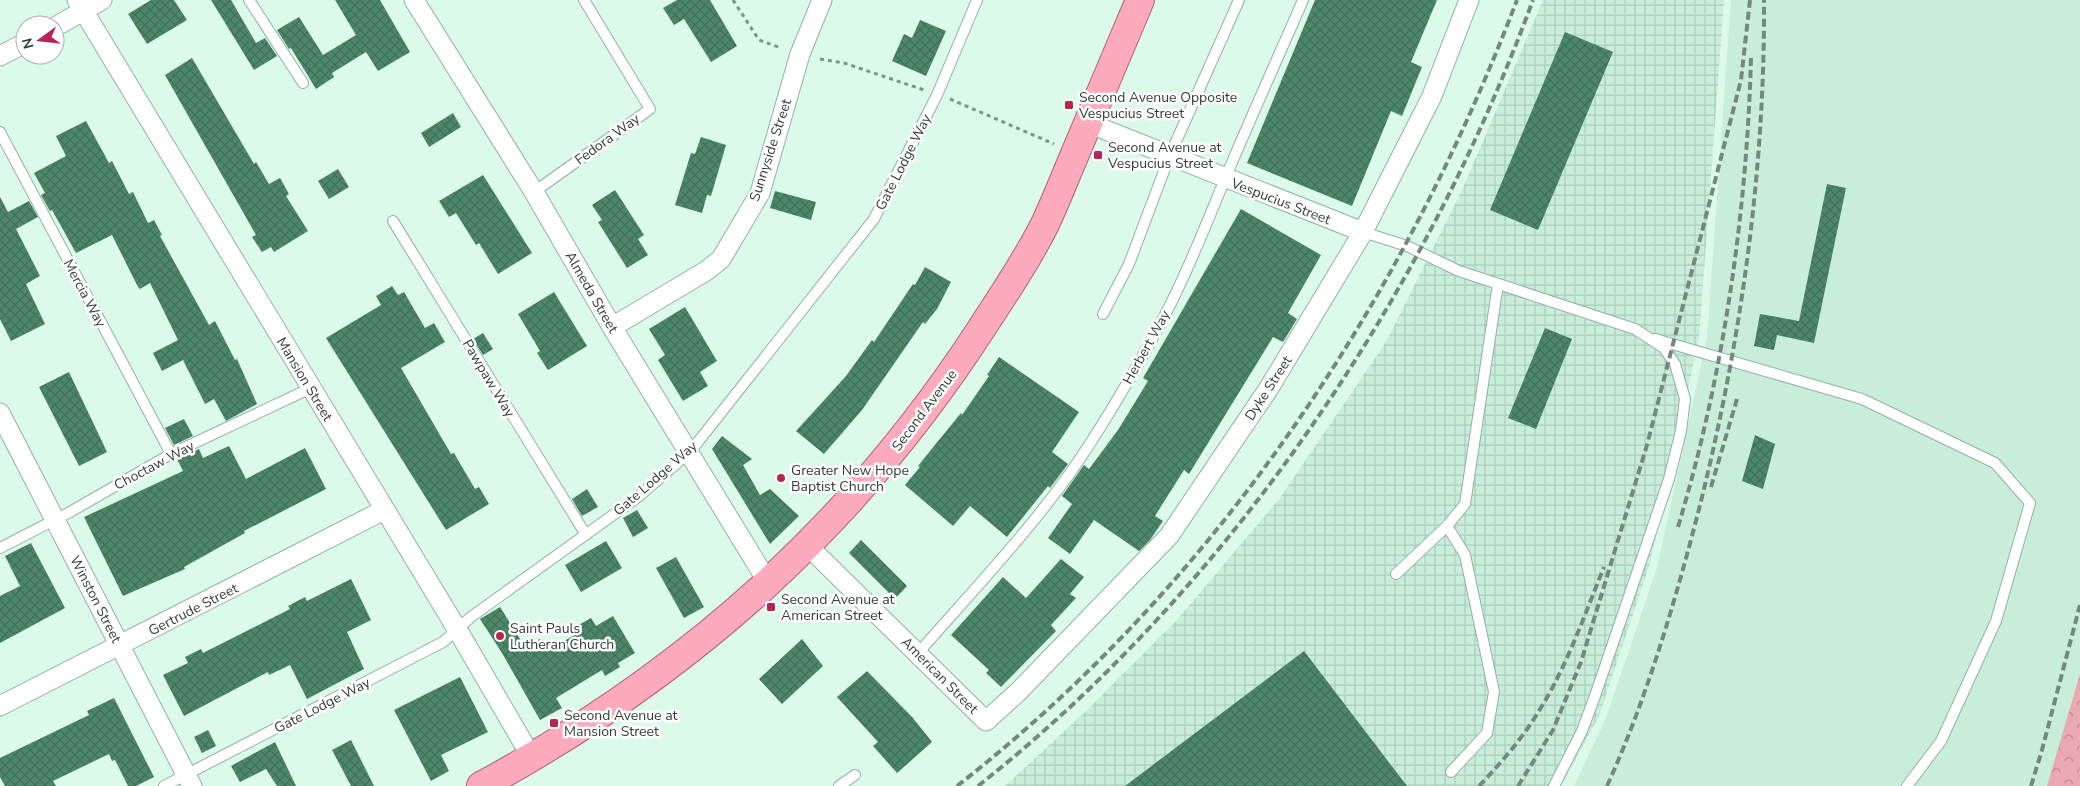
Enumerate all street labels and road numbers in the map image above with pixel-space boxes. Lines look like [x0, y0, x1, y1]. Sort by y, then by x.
street label: Sunnyside Street [745, 96, 796, 204]
street label: Fedora Way [571, 109, 644, 169]
street label: Gate Lodge Way [871, 110, 936, 213]
street label: Vespucius Street [1227, 173, 1333, 229]
street label: Almeda Street [561, 248, 623, 337]
street label: Mercia Way [59, 256, 111, 331]
street label: Herbert Way [1118, 306, 1175, 388]
street label: Mansion Street [272, 334, 337, 425]
street label: Pawpaw Way [458, 336, 520, 421]
street label: Dyke Street [1240, 352, 1296, 424]
street label: Second Avenue [887, 366, 961, 455]
street label: Choctaw Way [111, 436, 198, 495]
street label: Gate Lodge Way [609, 436, 702, 520]
street label: Winston Street [65, 552, 126, 646]
street label: Gertrude Street [145, 579, 241, 640]
street label: American Street [897, 633, 982, 718]
street label: Gate Lodge Way [271, 673, 374, 738]

